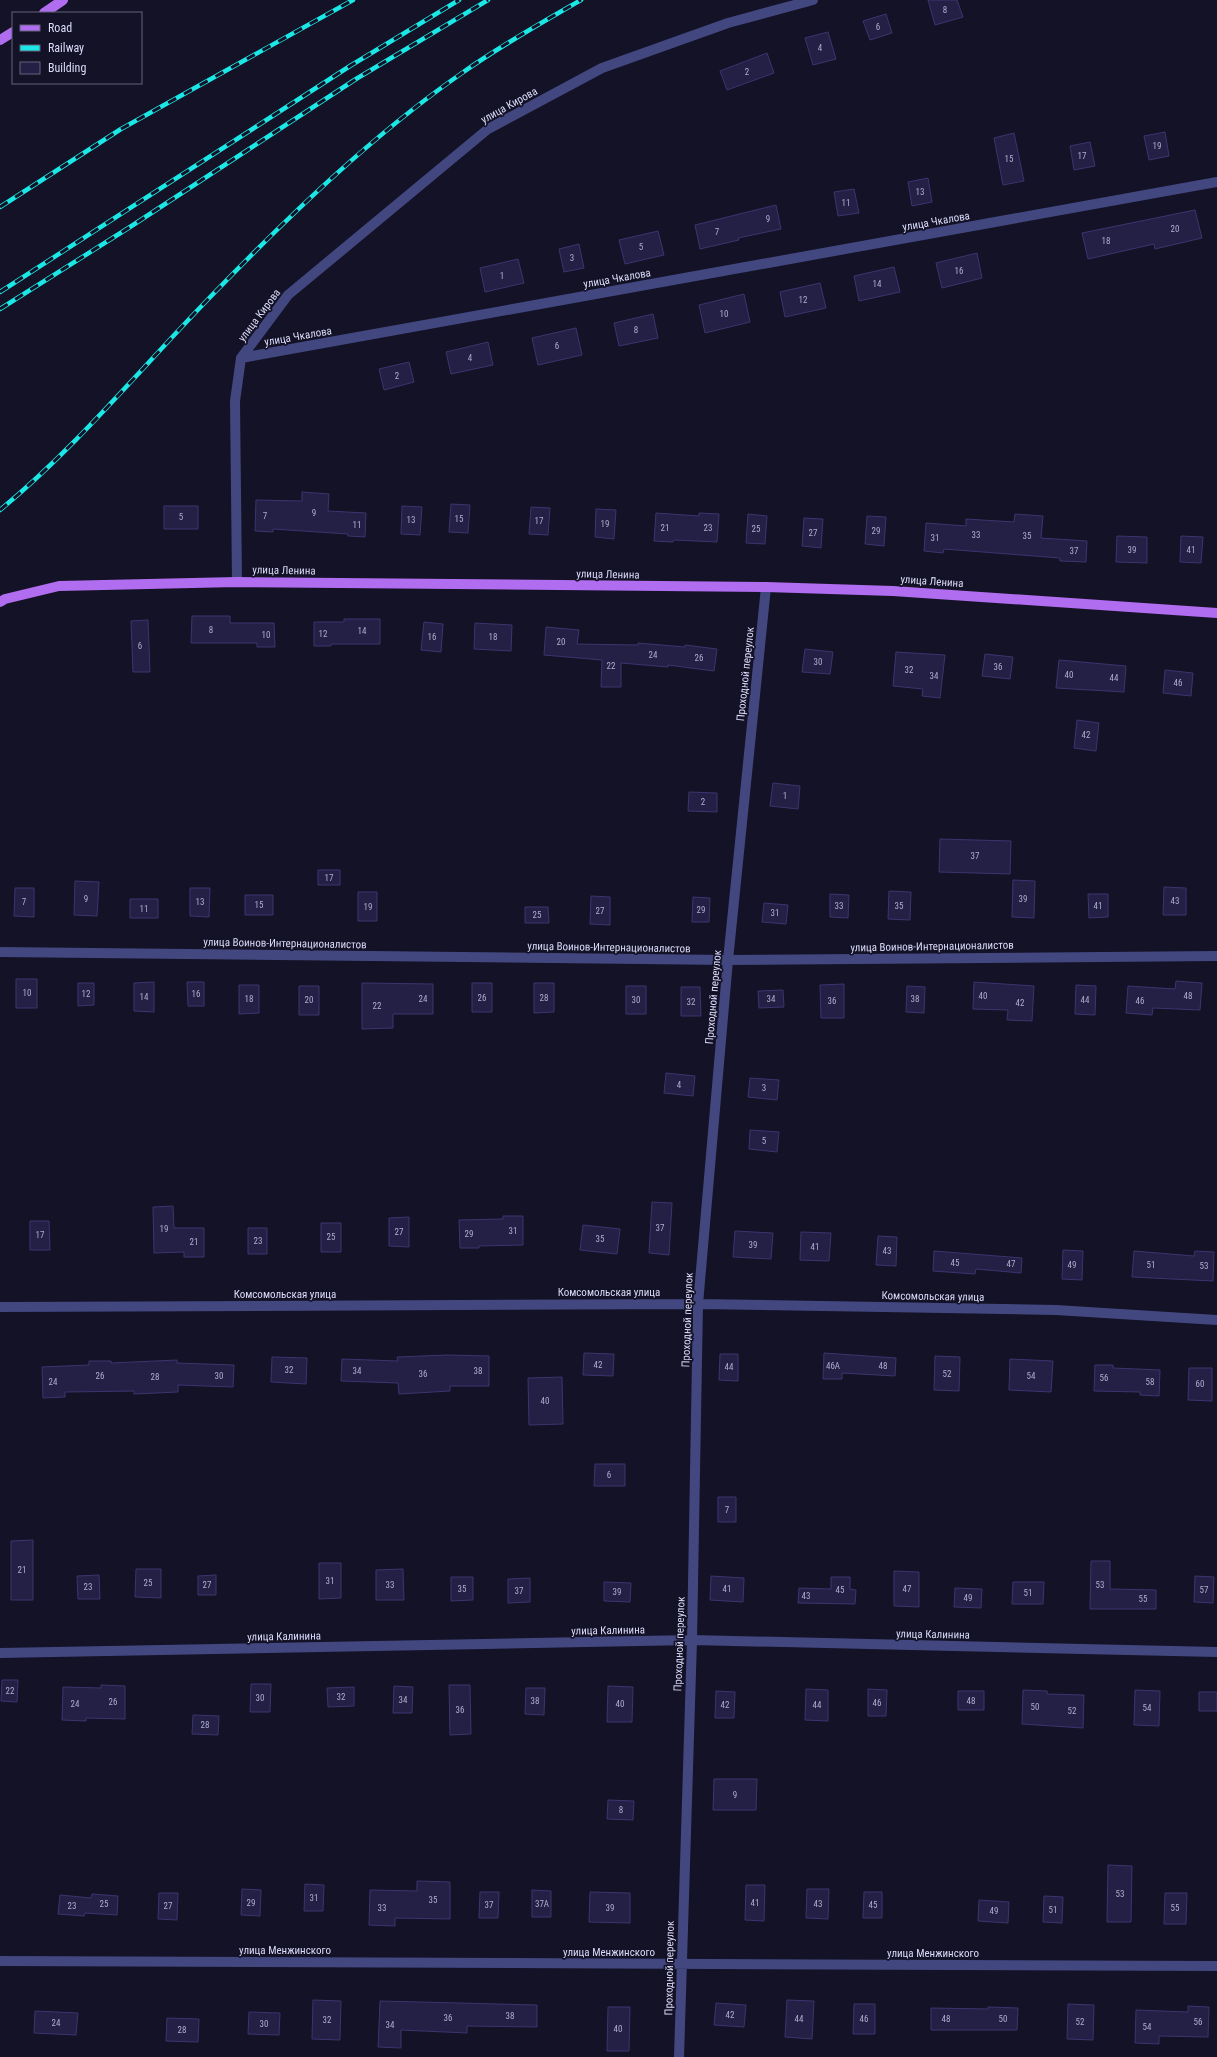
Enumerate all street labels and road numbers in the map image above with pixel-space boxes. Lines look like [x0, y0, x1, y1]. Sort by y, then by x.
street label: улица Кирова [479, 85, 540, 126]
street label: улица Чкалова [901, 209, 971, 234]
street label: улица Чкалова [582, 266, 652, 291]
street label: улица Кирова [235, 286, 283, 344]
street label: улица Чкалова [263, 324, 333, 349]
street label: улица Ленина [252, 563, 316, 578]
street label: улица Ленина [576, 567, 640, 582]
street label: улица Ленина [900, 573, 964, 590]
street label: Проходной переулок [734, 626, 757, 722]
street label: улица Воинов-Интернационалистов [203, 936, 367, 951]
street label: улица Воинов-Интернационалистов [850, 939, 1014, 954]
street label: улица Воинов-Интернационалистов [527, 940, 691, 955]
street label: Проходной переулок [703, 949, 724, 1045]
street label: Проходной переулок [679, 1272, 696, 1368]
street label: Комсомольская улица [558, 1286, 660, 1299]
street label: Комсомольская улица [234, 1288, 336, 1301]
street label: Комсомольская улица [882, 1289, 984, 1304]
street label: Проходной переулок [671, 1596, 688, 1692]
street label: улица Калинина [571, 1623, 645, 1638]
street label: улица Калинина [896, 1627, 970, 1642]
street label: улица Калинина [247, 1629, 321, 1644]
street label: Проходной переулок [662, 1920, 677, 2015]
street label: улица Менжинского [239, 1944, 331, 1957]
street label: улица Менжинского [563, 1946, 655, 1959]
street label: улица Менжинского [887, 1947, 979, 1960]

